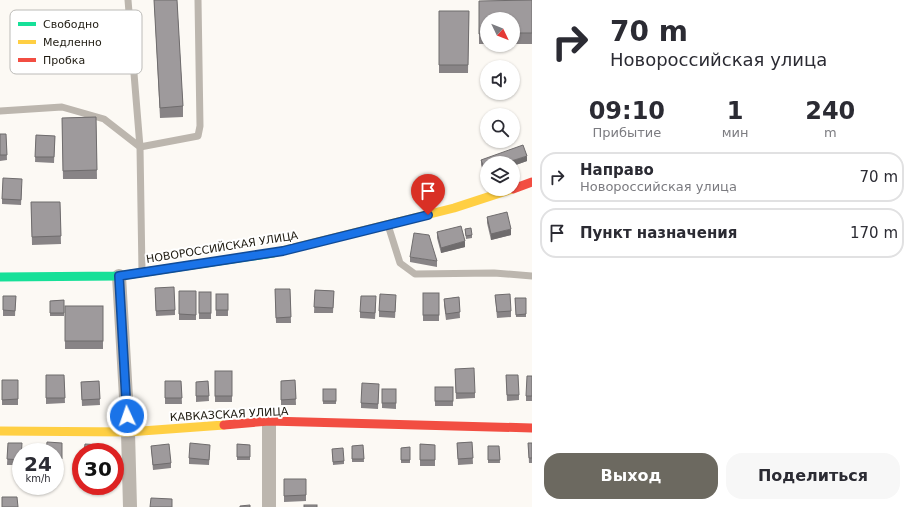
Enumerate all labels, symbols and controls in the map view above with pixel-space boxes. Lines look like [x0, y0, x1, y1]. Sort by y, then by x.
legend [10, 10, 142, 74]
north arrow [480, 12, 520, 52]
map controls [480, 12, 520, 196]
text: 70 m [610, 15, 688, 48]
icon: right [544, 16, 596, 68]
text: Свободно [43, 18, 99, 31]
text: Медленно [43, 36, 102, 49]
text: Новороссийская улица [610, 49, 827, 70]
text: Пробка [43, 54, 85, 67]
button: sound [480, 60, 520, 100]
text: 09:10 [589, 97, 665, 125]
text: 1 [727, 97, 743, 125]
text: 240 [805, 97, 855, 125]
button: search [480, 108, 520, 148]
text: Прибытие [592, 125, 661, 140]
text: мин [722, 125, 749, 140]
text: m [824, 125, 837, 140]
button: layers [480, 156, 520, 196]
text: Направо [580, 161, 654, 179]
icon: right [546, 166, 568, 188]
text: 70 m [860, 168, 898, 186]
pin [411, 174, 445, 215]
text: Новороссийская улица [580, 179, 737, 194]
icon: arrive [417, 180, 439, 202]
icon: arrive [546, 222, 568, 244]
text: Пункт назначения [580, 224, 737, 242]
text: 170 m [850, 224, 898, 242]
street label: НОВОРОССИЙСКАЯ УЛИЦА [145, 229, 299, 266]
position arrow [106, 395, 148, 437]
street label: КАВКАЗСКАЯ УЛИЦА [169, 405, 289, 424]
speed limit sign: 30 [72, 443, 124, 495]
text: 24 [24, 452, 52, 476]
button: Выход [544, 453, 718, 499]
button: Поделиться [726, 453, 900, 499]
text: km/h [25, 473, 51, 484]

